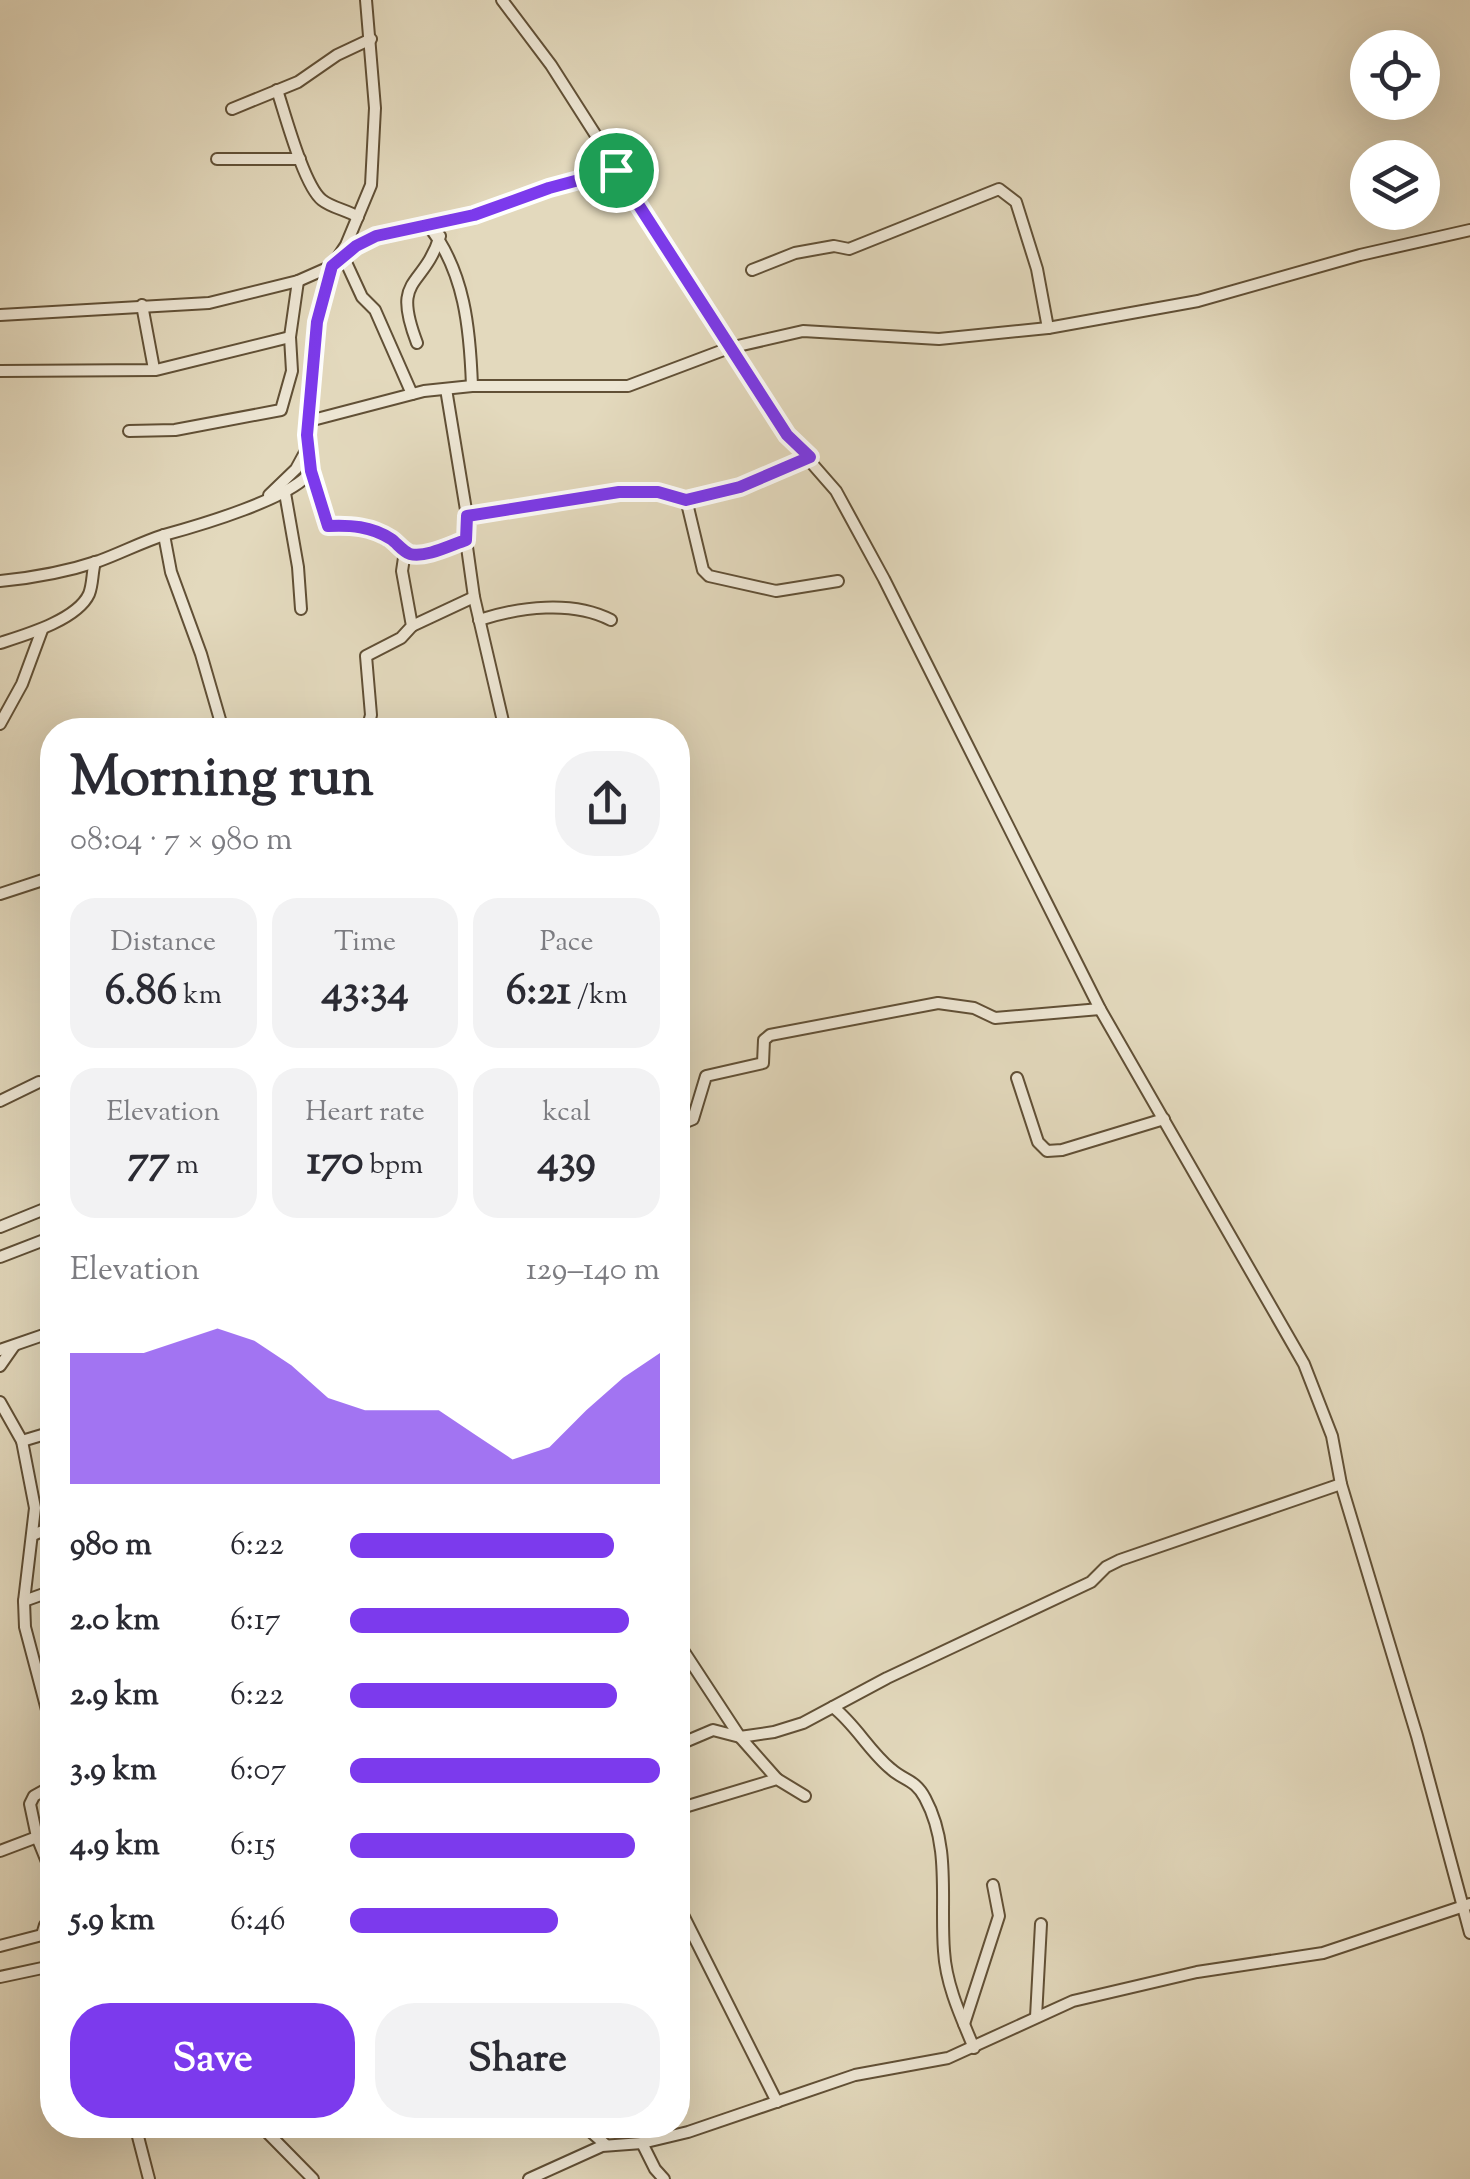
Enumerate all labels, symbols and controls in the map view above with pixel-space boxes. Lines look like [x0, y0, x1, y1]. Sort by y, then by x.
map controls [1350, 30, 1440, 230]
button: locate [1350, 30, 1440, 120]
pin [574, 128, 659, 213]
button: layers [1350, 140, 1440, 230]
icon: arrive [589, 143, 644, 198]
text: Morning run [70, 741, 374, 820]
button: share [555, 751, 660, 856]
text: 08:04 · 7 × 980 m [70, 818, 292, 864]
text: Distance [111, 923, 216, 963]
text: Time [334, 923, 396, 963]
text: Pace [540, 923, 593, 963]
text: 6.86 [105, 963, 177, 1023]
text: 43:34 [321, 963, 409, 1023]
text: 6:21 [506, 963, 571, 1023]
text: km [177, 976, 222, 1016]
text: /km [571, 976, 628, 1016]
text: Elevation [107, 1093, 220, 1133]
text: Heart rate [305, 1093, 425, 1133]
text: kcal [543, 1093, 591, 1133]
text: 77 [128, 1133, 170, 1193]
text: 170 [307, 1133, 364, 1193]
text: 439 [538, 1133, 596, 1193]
text: m [170, 1146, 199, 1186]
text: bpm [364, 1146, 423, 1186]
text: Elevation [70, 1248, 200, 1294]
text: 129–140 m [526, 1248, 660, 1294]
text: 980 m [70, 1523, 152, 1569]
text: 6:22 [230, 1523, 284, 1569]
text: 2.0 km [70, 1598, 160, 1644]
text: 6:17 [230, 1598, 281, 1644]
text: 2.9 km [70, 1673, 159, 1719]
text: 6:22 [230, 1673, 284, 1719]
text: 3.9 km [70, 1748, 157, 1794]
text: 6:07 [230, 1748, 287, 1794]
text: 4.9 km [70, 1823, 160, 1869]
text: 6:15 [230, 1823, 276, 1869]
text: 5.9 km [70, 1898, 155, 1944]
text: 6:46 [230, 1898, 286, 1944]
button: Save [70, 2003, 355, 2118]
button: Share [375, 2003, 660, 2118]

